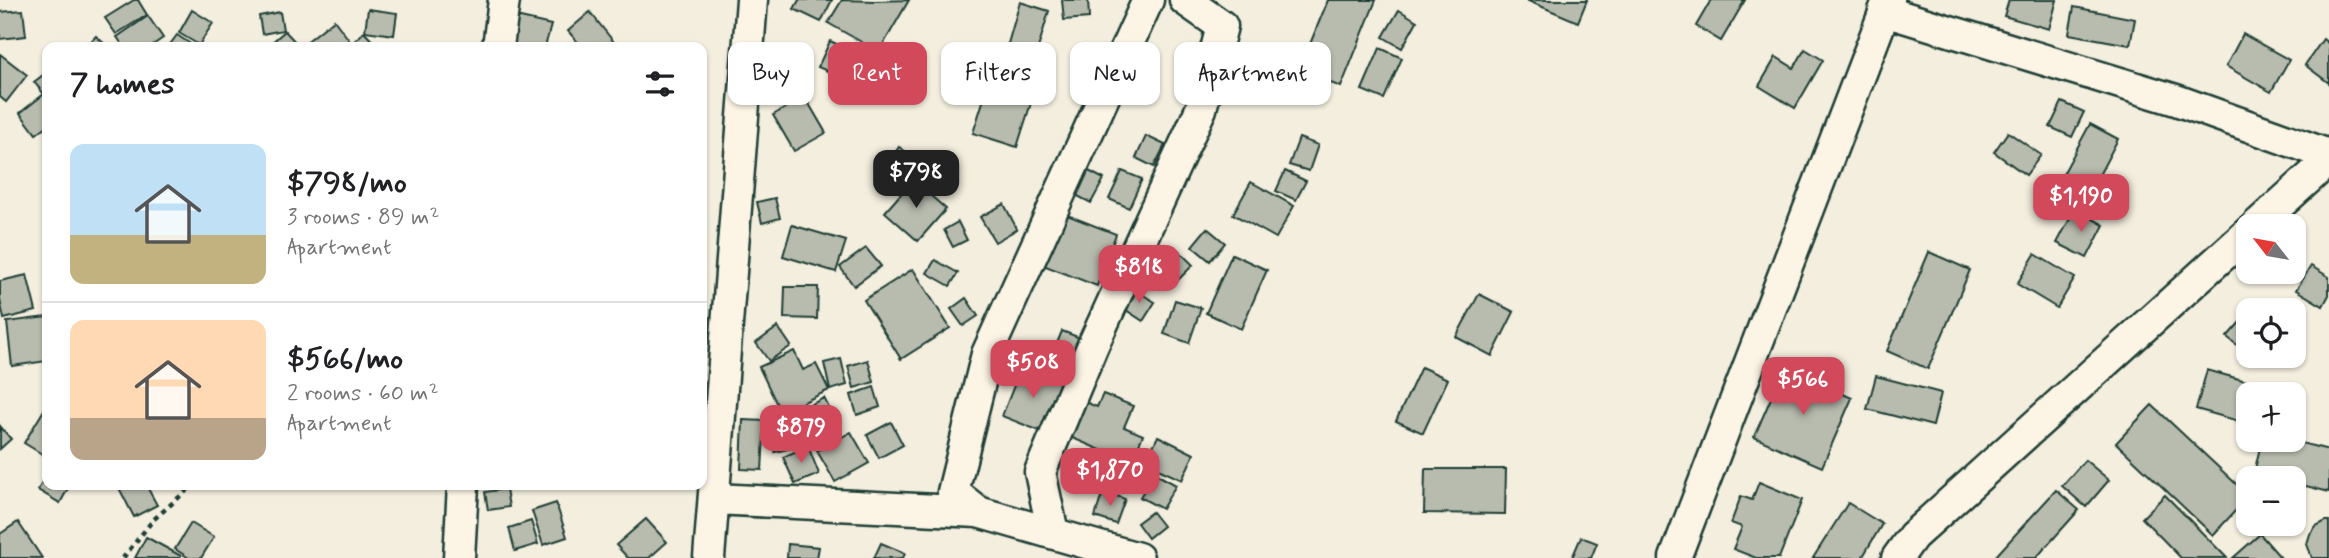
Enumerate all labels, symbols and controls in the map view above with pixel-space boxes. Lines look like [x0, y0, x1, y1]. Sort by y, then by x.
chip: Buy [728, 42, 814, 105]
chip: Rent [828, 42, 927, 105]
chip: Filters [941, 42, 1056, 105]
chip: New [1070, 42, 1160, 105]
chip: Apartment [1174, 42, 1331, 105]
text: 7 homes [70, 65, 175, 104]
icon: filters [641, 65, 679, 103]
pin: $798 [875, 150, 957, 210]
text: $798 [889, 158, 943, 188]
text: $798/mo [287, 164, 407, 203]
icon: home [126, 172, 210, 256]
pin: $1,190 [2024, 174, 2138, 234]
text: $1,190 [2049, 182, 2113, 212]
text: 3 rooms · 89 m² [287, 203, 439, 233]
north arrow [2236, 214, 2306, 284]
map controls [2236, 214, 2306, 536]
text: Apartment [287, 233, 392, 263]
pin: $818 [1098, 246, 1180, 305]
text: $818 [1115, 253, 1163, 283]
button: locate [2236, 298, 2306, 368]
text: $566/mo [287, 340, 403, 379]
pin: $508 [992, 340, 1074, 400]
icon: home [126, 348, 210, 432]
text: $508 [1007, 348, 1059, 378]
pin: $566 [1762, 358, 1844, 417]
text: $566 [1778, 365, 1828, 395]
text: 2 rooms · 60 m² [287, 379, 439, 409]
button: + [2236, 382, 2306, 452]
pin: $879 [760, 406, 842, 465]
text: Apartment [287, 409, 392, 439]
text: $879 [776, 413, 826, 443]
pin: $1,870 [1053, 448, 1167, 508]
text: $1,870 [1076, 456, 1144, 486]
button: − [2236, 466, 2306, 536]

